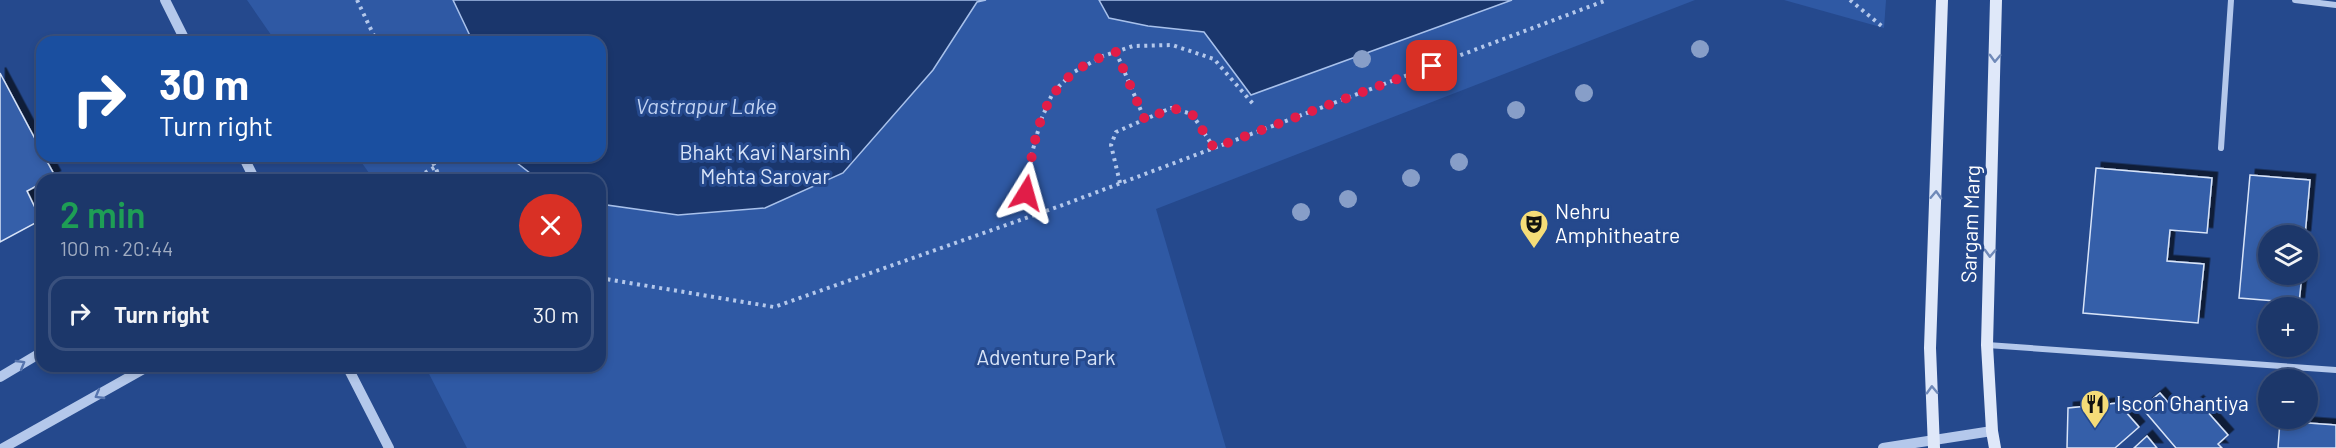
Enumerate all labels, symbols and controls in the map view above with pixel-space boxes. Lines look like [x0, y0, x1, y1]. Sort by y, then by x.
pin [1406, 40, 1457, 91]
icon: arrive [1415, 49, 1448, 82]
one-way arrow [1989, 54, 2001, 63]
text: 30 m [159, 58, 249, 108]
icon: right [60, 60, 138, 138]
water label: Vastrapur Lake [635, 92, 777, 118]
text: Turn right [159, 109, 273, 141]
park label: Bhakt Kavi Narsinh Mehta Sarovar [679, 139, 851, 188]
position arrow [994, 161, 1058, 225]
street label: Sargam Marg [1955, 164, 1984, 283]
one-way arrow [1929, 190, 1942, 199]
text: 2 min [60, 192, 146, 235]
button: close [519, 194, 582, 257]
place label: Nehru Amphitheatre [1555, 198, 1680, 247]
theatre icon: Nehru Amphitheatre [1518, 208, 1550, 250]
map controls [2258, 225, 2318, 429]
button: layers [2258, 225, 2318, 285]
text: 100 m · 20:44 [60, 236, 173, 260]
one-way arrow [1984, 249, 1996, 258]
icon: right [63, 297, 96, 330]
button: + [2258, 297, 2318, 357]
text: Turn right [114, 301, 209, 327]
text: 30 m [533, 301, 579, 327]
park label: Adventure Park [976, 344, 1116, 369]
one-way arrow [15, 360, 25, 372]
button: − [2258, 369, 2318, 429]
one-way arrow [1925, 385, 1938, 394]
one-way arrow [95, 388, 105, 399]
restaurant icon: Iscon Ghantiya [2079, 388, 2111, 430]
place label: Iscon Ghantiya [2116, 390, 2249, 415]

